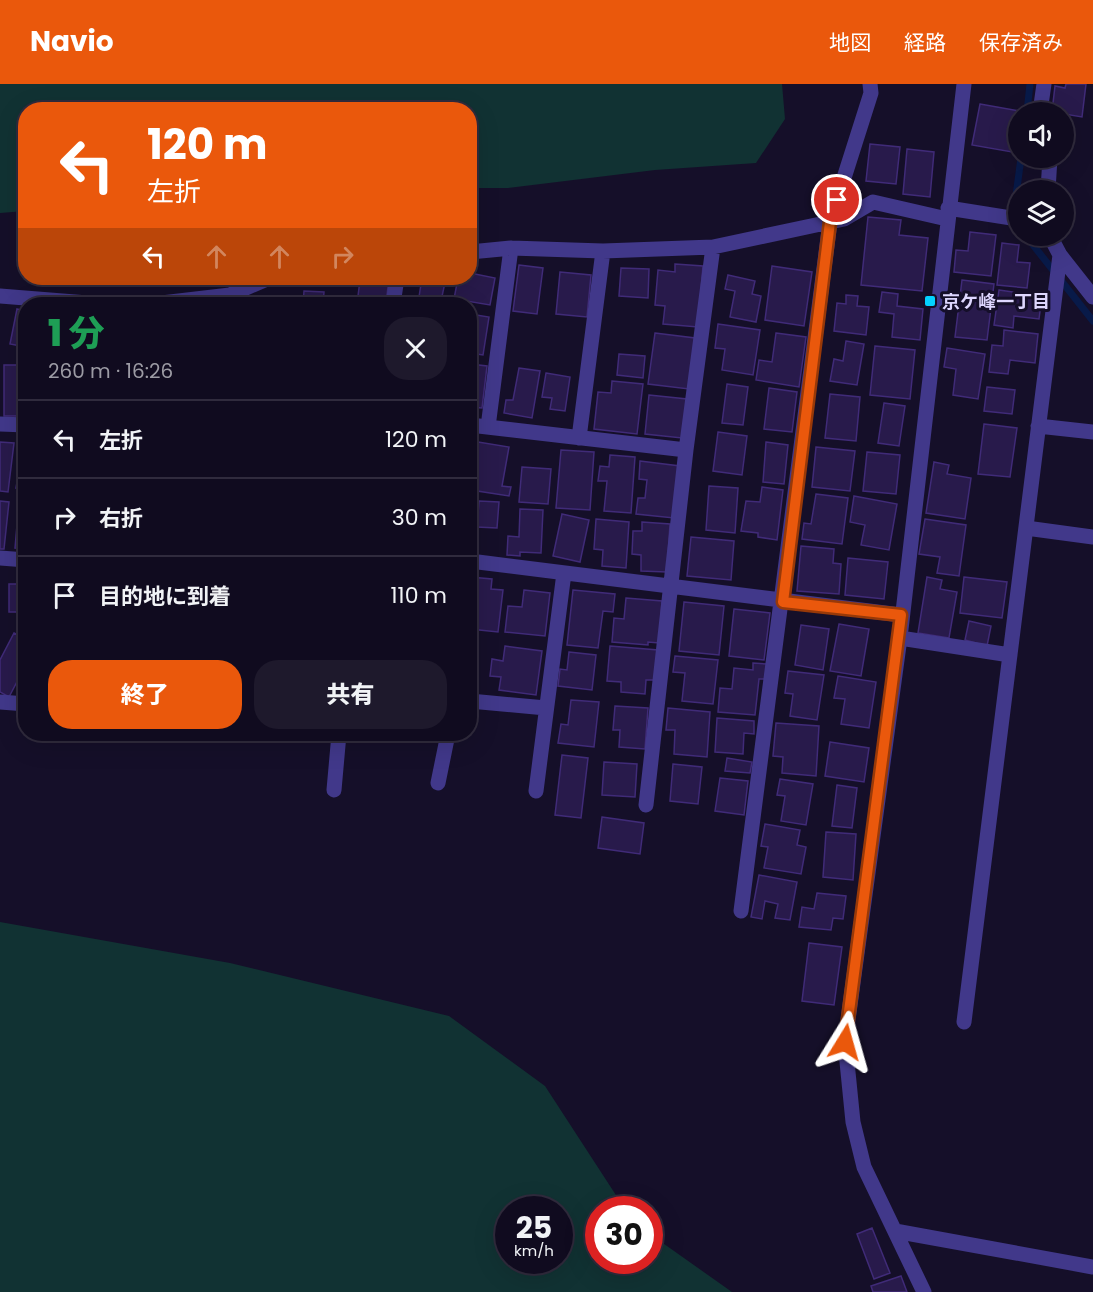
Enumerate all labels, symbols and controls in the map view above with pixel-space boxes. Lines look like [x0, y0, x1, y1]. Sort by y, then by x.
text: Navio [30, 22, 114, 61]
text: 地図 [829, 28, 871, 57]
text: 経路 [904, 28, 946, 57]
text: 保存済み [979, 28, 1063, 57]
map controls [1008, 102, 1074, 246]
button: sound [1008, 102, 1074, 168]
text: 120 m [147, 115, 268, 174]
icon: left [48, 126, 126, 204]
text: 左折 [147, 173, 201, 210]
pin [811, 174, 862, 225]
button: layers [1008, 180, 1074, 246]
icon: arrive [820, 183, 853, 216]
icon: left [137, 240, 170, 273]
icon: ahead [200, 240, 233, 273]
icon: ahead [263, 240, 296, 273]
icon: right [326, 240, 359, 273]
place label: 京ケ峰一丁目 [942, 289, 1050, 314]
marker: 京ケ峰一丁目 [923, 294, 937, 308]
text: 1 分 [48, 308, 105, 359]
button: close [384, 317, 447, 380]
text: 260 m · 16:26 [48, 357, 173, 385]
icon: left [48, 423, 81, 456]
text: 120 m [385, 424, 447, 455]
text: 左折 [99, 425, 143, 456]
icon: right [48, 501, 81, 534]
text: 30 m [392, 502, 447, 533]
text: 右折 [99, 503, 143, 534]
icon: arrive [48, 579, 81, 612]
text: 110 m [391, 580, 447, 611]
text: 目的地に到着 [99, 581, 231, 612]
button: 終了 [48, 660, 242, 729]
button: 共有 [254, 660, 447, 729]
position arrow [813, 1010, 877, 1074]
speed limit sign: 30 [585, 1196, 663, 1274]
text: 25 [516, 1206, 552, 1249]
text: km/h [514, 1240, 554, 1261]

